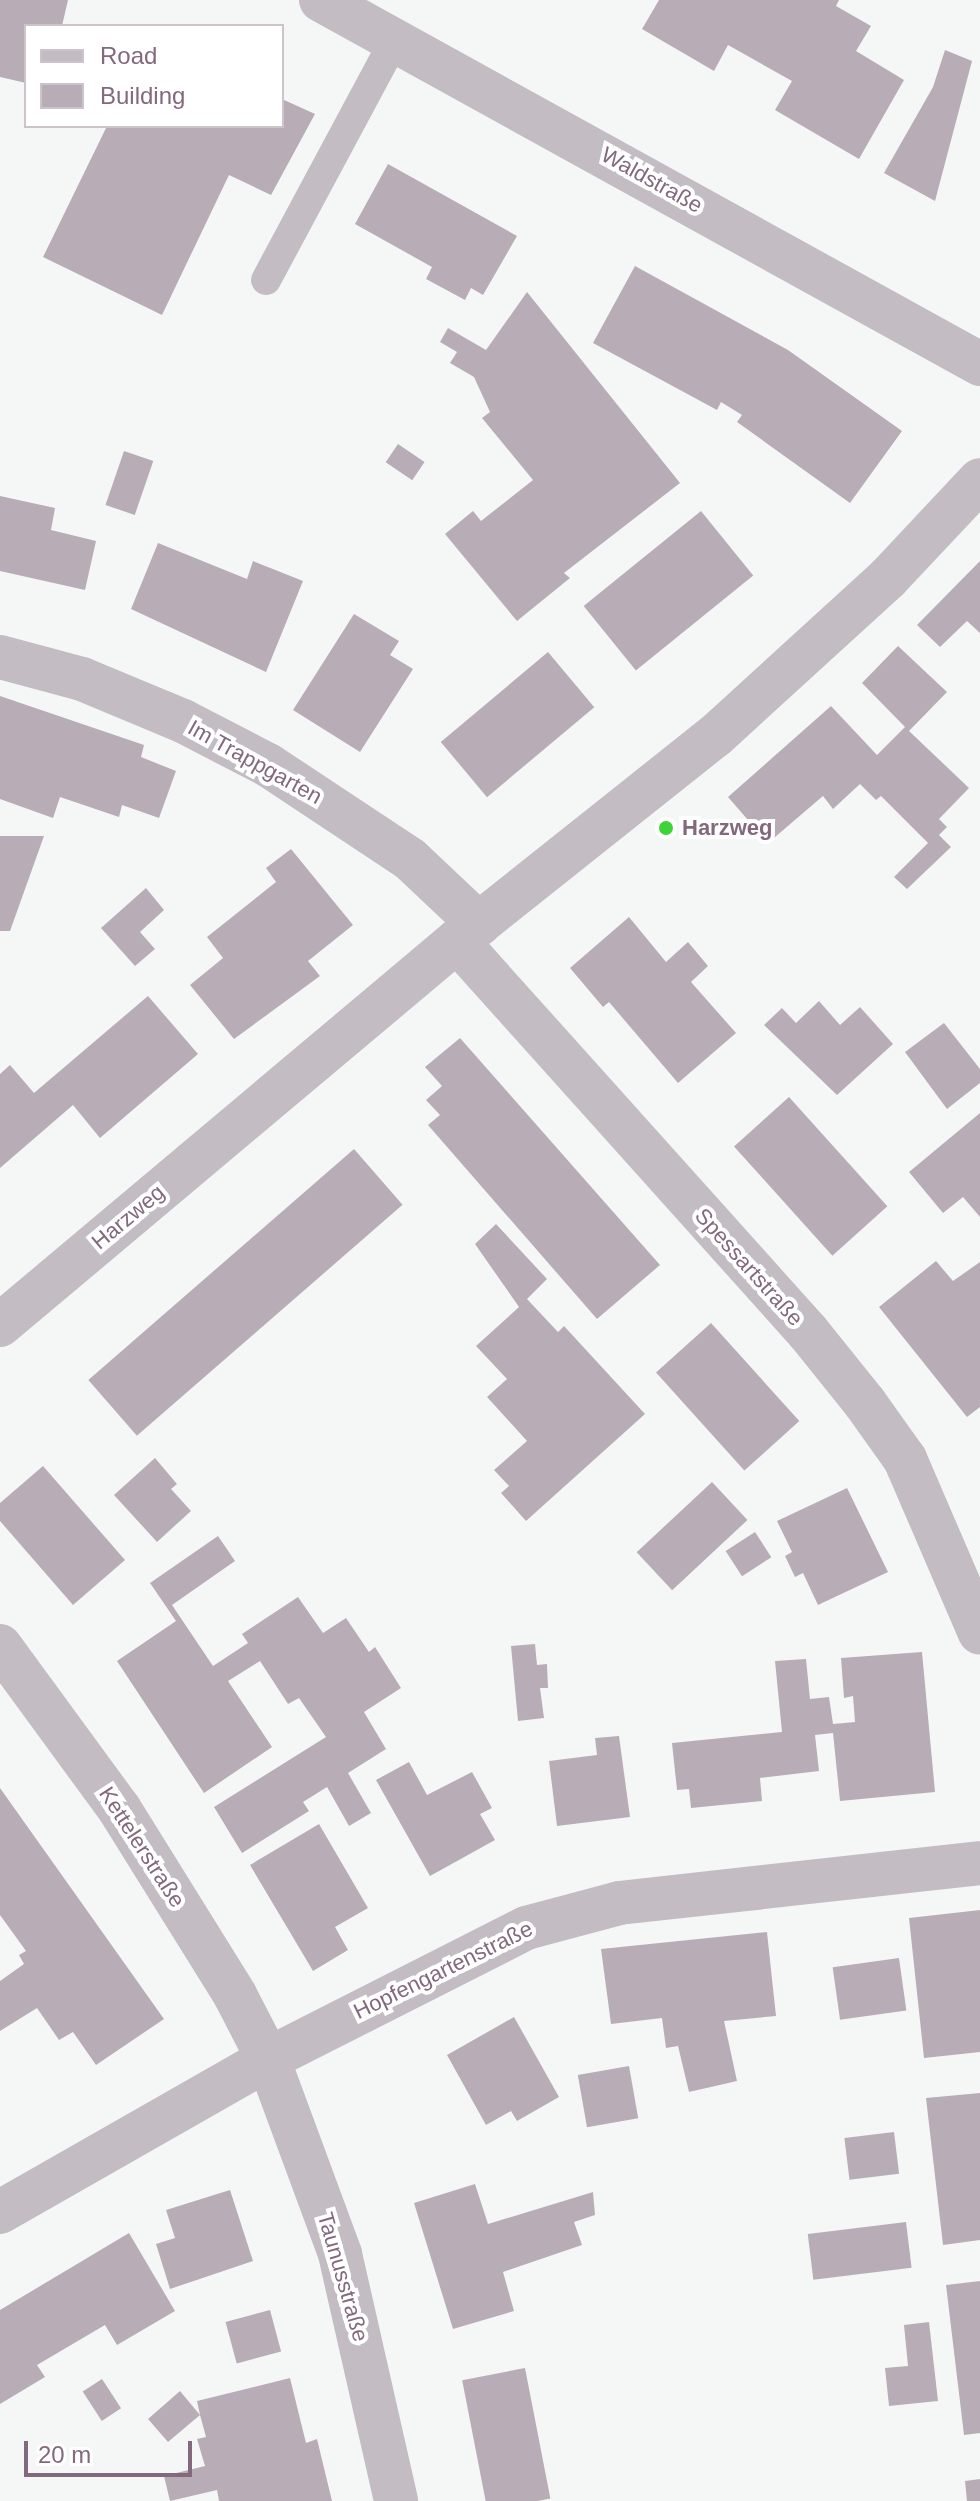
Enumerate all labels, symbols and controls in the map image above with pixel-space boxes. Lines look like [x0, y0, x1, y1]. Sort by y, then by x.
legend [24, 24, 284, 128]
text: Road [100, 42, 157, 69]
text: Building [100, 82, 185, 109]
street label: Waldstraße [597, 141, 707, 219]
street label: Im Trappgarten [183, 714, 327, 810]
place label: Harzweg [682, 815, 772, 841]
marker: Harzweg [657, 819, 675, 837]
street label: Harzweg [86, 1179, 170, 1255]
street label: Spessartstraße [689, 1203, 809, 1331]
street label: Kettelerstraße [93, 1782, 191, 1912]
street label: Hopfengartenstraße [349, 1915, 537, 2025]
street label: Taunusstraße [312, 2209, 374, 2345]
scale bar [28, 2425, 196, 2475]
text: 20 m [38, 2441, 91, 2468]

